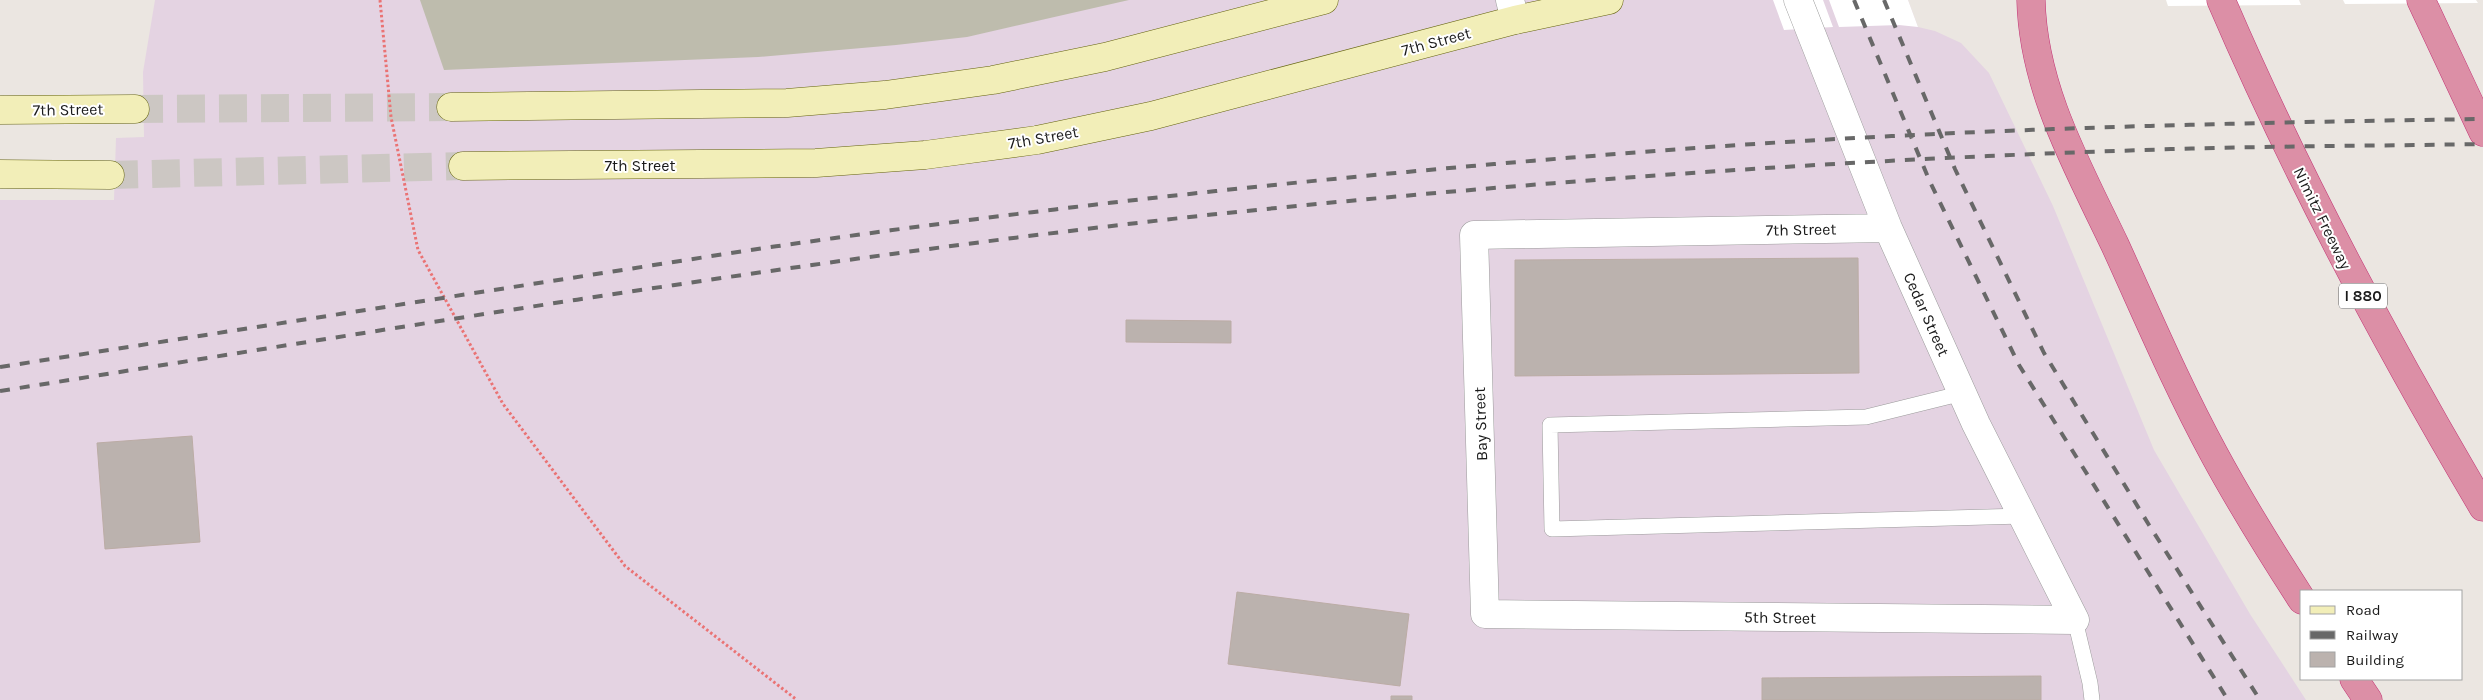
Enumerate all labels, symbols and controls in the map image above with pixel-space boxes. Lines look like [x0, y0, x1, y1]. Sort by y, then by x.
street label: 7th Street [1399, 23, 1473, 60]
street label: 7th Street [32, 99, 104, 120]
street label: 7th Street [1007, 122, 1080, 153]
street label: 7th Street [605, 156, 675, 175]
street label: Nimitz Freeway [2290, 164, 2356, 273]
street label: 7th Street [1765, 219, 1837, 240]
street label: Cedar Street [1900, 269, 1953, 359]
road number: I 880 [2339, 284, 2387, 308]
street label: Bay Street [1470, 387, 1491, 461]
legend [2300, 590, 2463, 680]
text: Road [2346, 601, 2381, 619]
street label: 5th Street [1744, 607, 1816, 628]
text: Railway [2346, 626, 2398, 644]
text: Building [2346, 651, 2404, 669]

